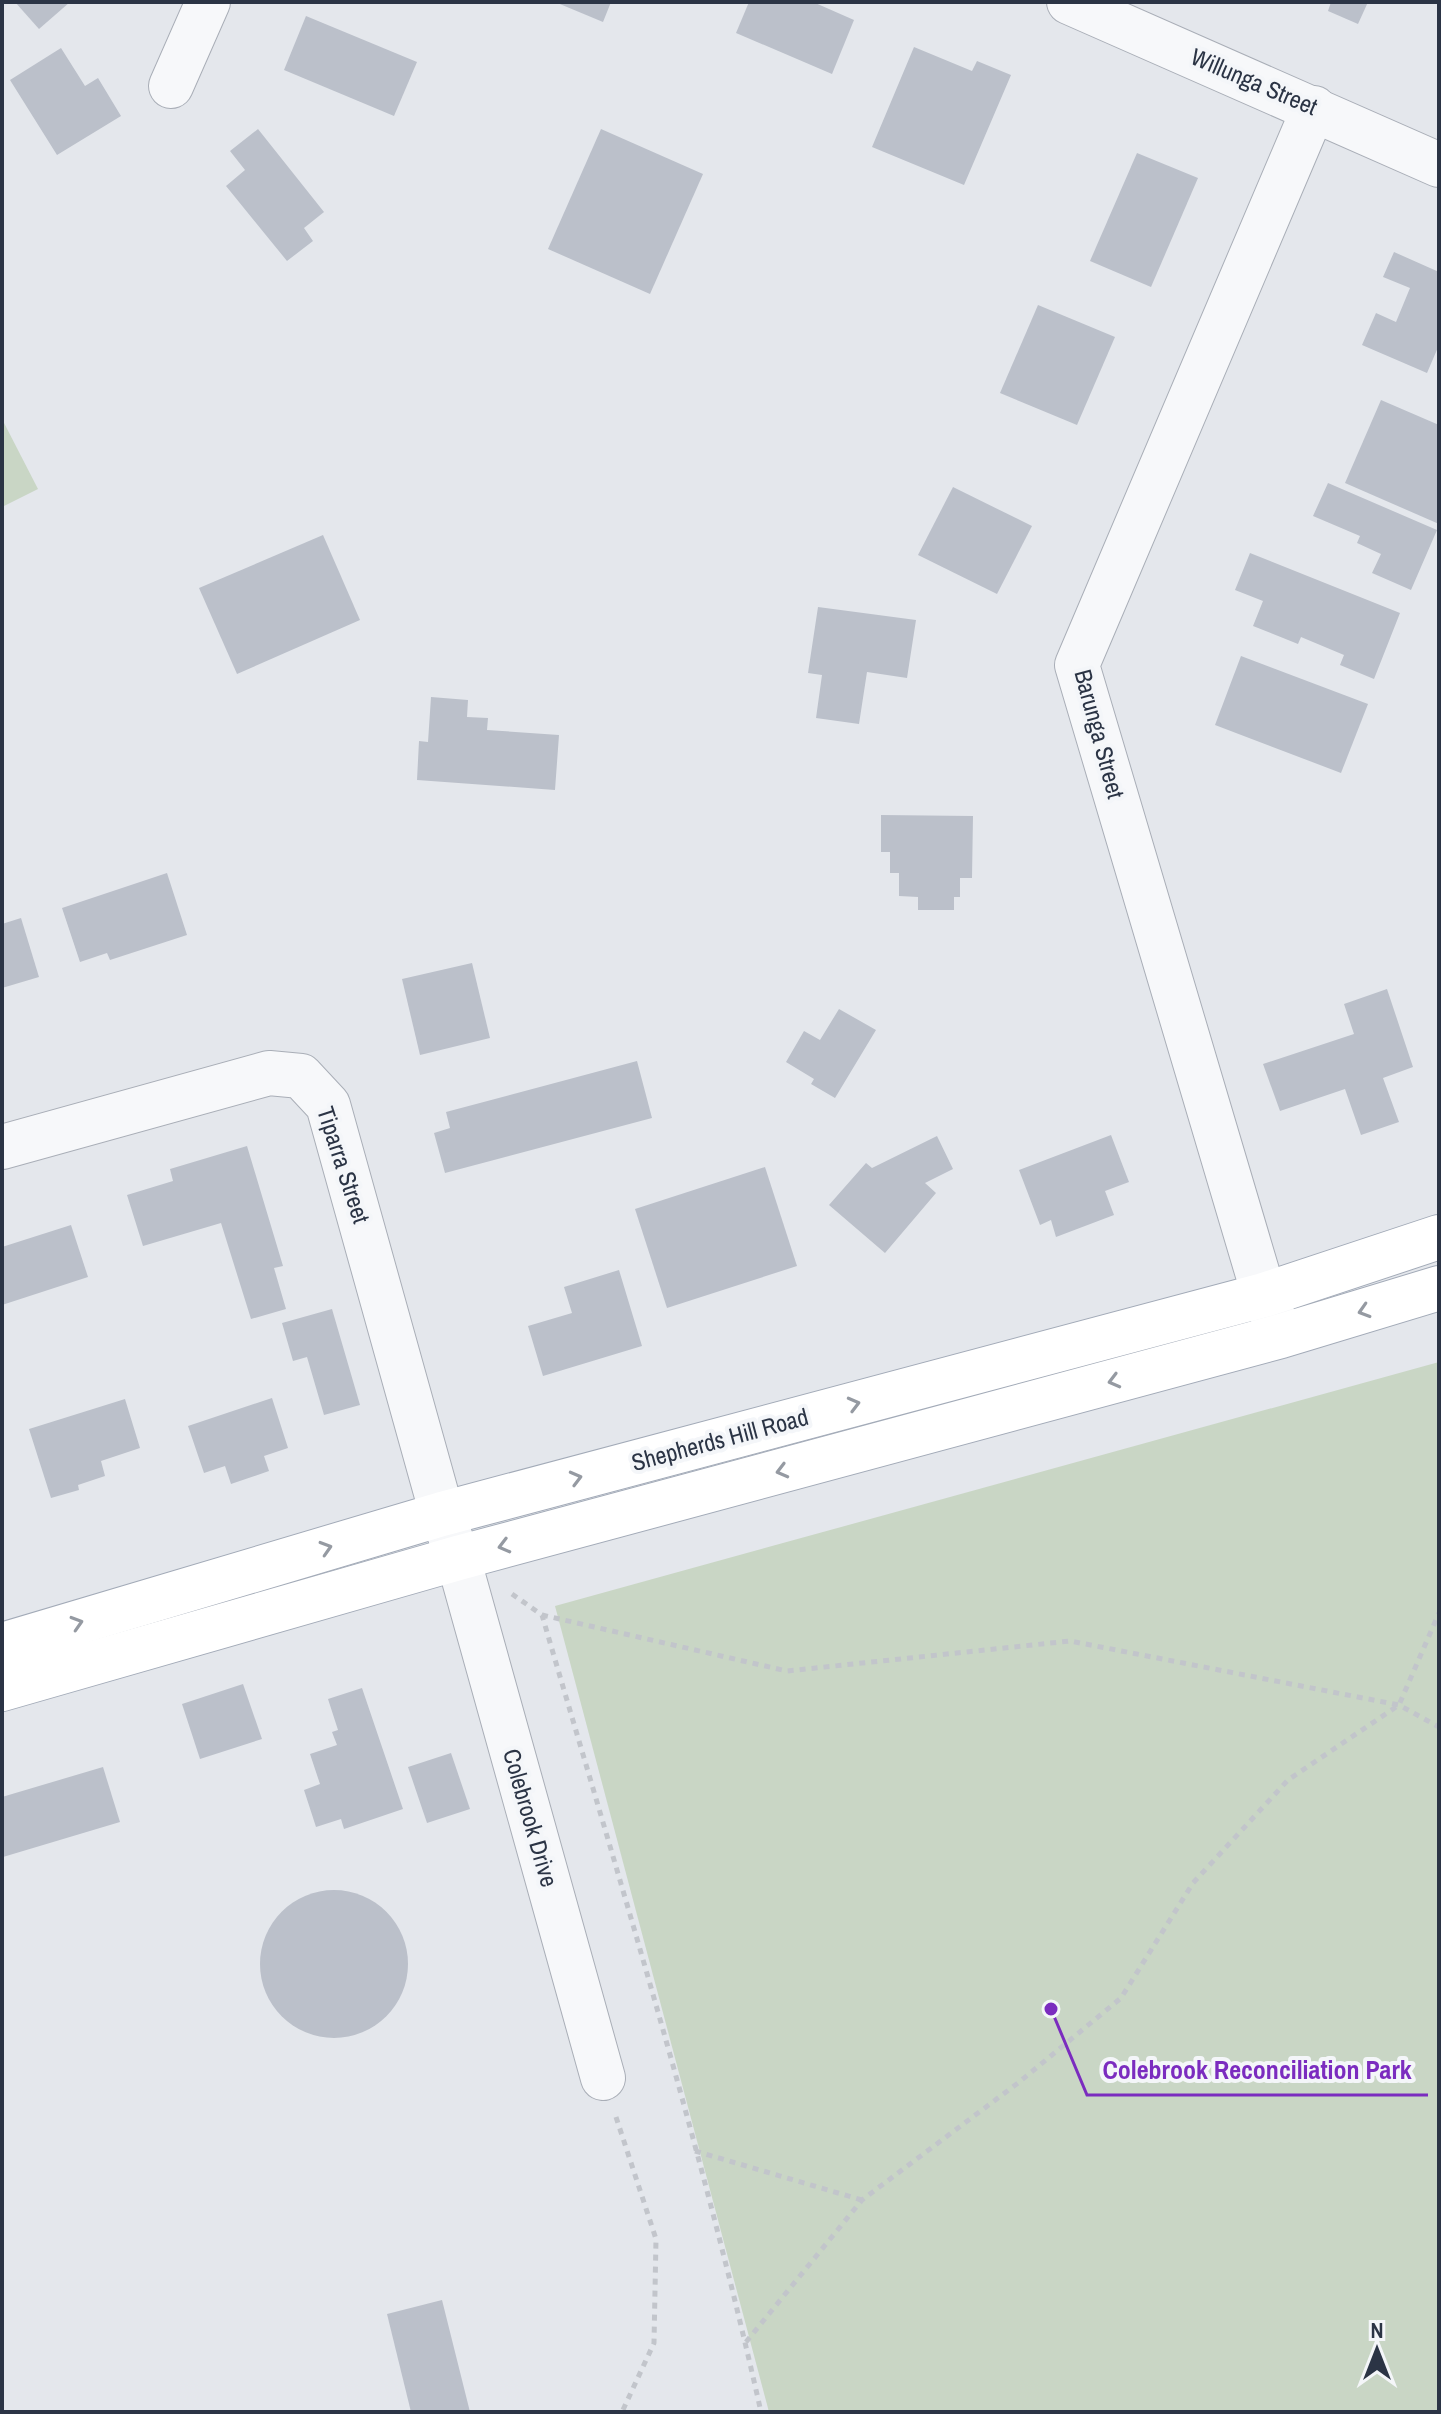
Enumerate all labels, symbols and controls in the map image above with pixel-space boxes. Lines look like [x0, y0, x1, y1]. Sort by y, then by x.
street label: Willunga Street [1186, 40, 1323, 122]
street label: Barunga Street [1067, 666, 1133, 802]
street label: Tiparra Street [310, 1102, 378, 1228]
one-way arrow [1358, 1302, 1372, 1318]
one-way arrow [1107, 1371, 1121, 1388]
one-way arrow [847, 1396, 861, 1413]
street label: Shepherds Hill Road [628, 1400, 812, 1478]
one-way arrow [775, 1461, 789, 1478]
one-way arrow [569, 1471, 583, 1487]
one-way arrow [497, 1536, 511, 1553]
one-way arrow [318, 1541, 332, 1557]
one-way arrow [69, 1616, 83, 1632]
street label: Colebrook Drive [496, 1745, 566, 1890]
callout: Colebrook Reconciliation Park [1087, 2045, 1428, 2095]
text: Colebrook Reconciliation Park [1102, 2052, 1412, 2087]
north arrow [1337, 2310, 1417, 2390]
text: N [1370, 2315, 1384, 2345]

